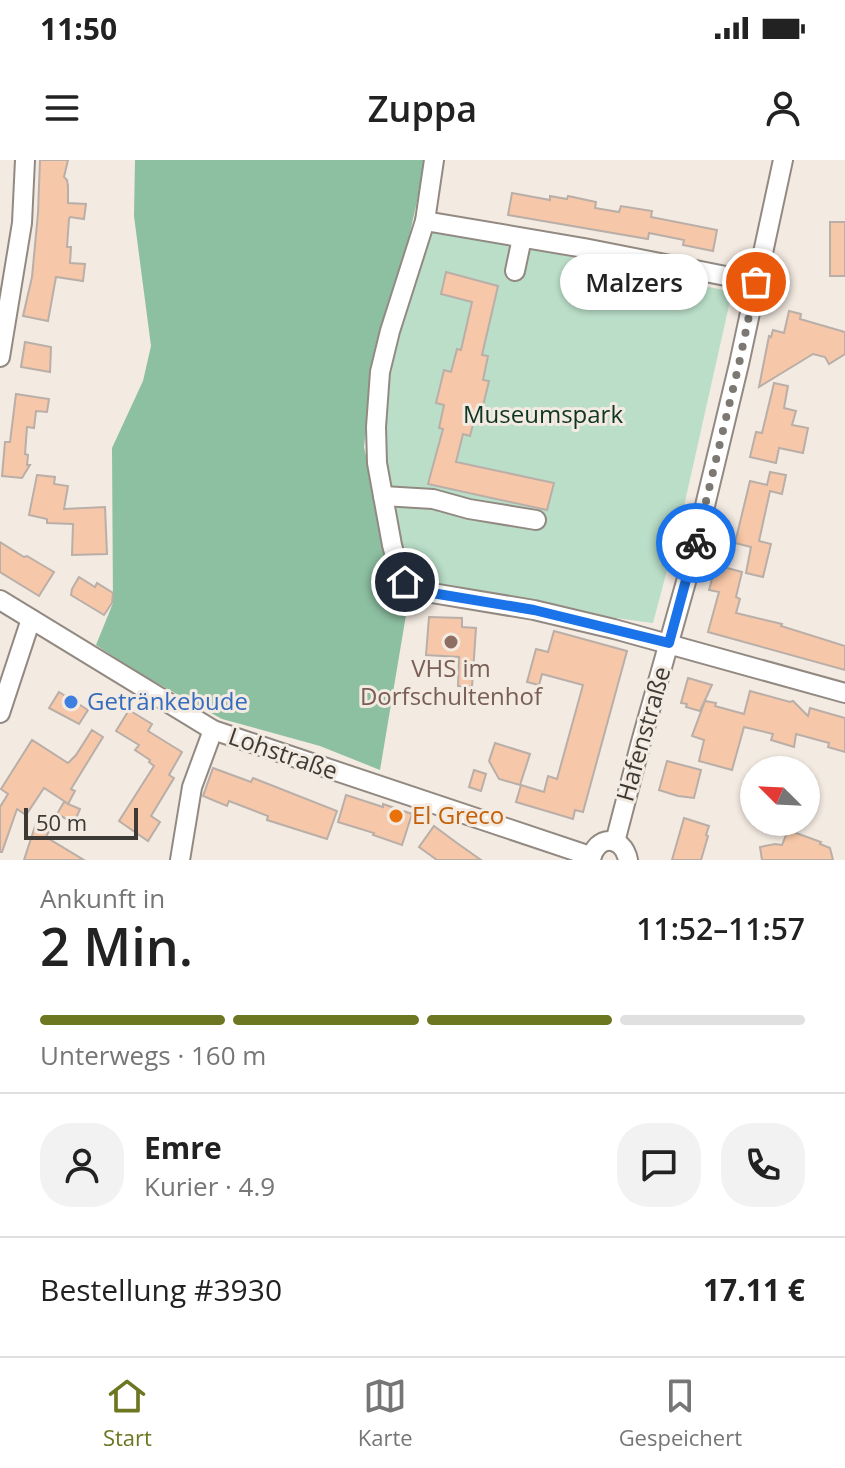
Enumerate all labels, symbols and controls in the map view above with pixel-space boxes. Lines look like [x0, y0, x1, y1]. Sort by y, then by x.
text: 11:50 [40, 8, 117, 49]
text: Zuppa [368, 84, 477, 133]
icon: menu [40, 86, 84, 130]
icon: person [761, 86, 805, 130]
pin [722, 248, 790, 316]
callout: Malzers [560, 254, 708, 310]
icon: bag [734, 260, 778, 304]
text: Malzers [585, 264, 683, 300]
park label: Museumspark [463, 397, 623, 430]
courier [656, 503, 736, 583]
icon: bike [674, 521, 718, 565]
pin [371, 548, 439, 616]
icon: home [383, 560, 427, 604]
marker: VHS im Dorfschultenhof [442, 633, 460, 651]
place label: VHS im Dorfschultenhof [360, 651, 544, 712]
street label: Hafenstraße [608, 662, 678, 805]
place label: Getränkebude [87, 684, 248, 717]
marker: Getränkebude [62, 693, 80, 711]
street label: Lohstraße [225, 719, 342, 787]
north arrow [740, 756, 820, 836]
map controls [740, 756, 820, 836]
place label: El Greco [412, 798, 504, 831]
scale bar [24, 804, 138, 840]
text: 50 m [36, 807, 87, 837]
marker: El Greco [387, 807, 405, 825]
text: Ankunft in [40, 880, 165, 916]
text: 11:52–11:57 [636, 908, 805, 949]
text: 2 Min. [40, 910, 193, 981]
text: Unterwegs · 160 m [40, 1037, 266, 1073]
button: person [40, 1123, 124, 1207]
button: chat [617, 1123, 701, 1207]
button: phone [721, 1123, 805, 1207]
text: Emre [144, 1127, 222, 1168]
text: Kurier · 4.9 [144, 1168, 275, 1204]
text: Bestellung #3930 [40, 1269, 282, 1310]
text: 17.11 € [703, 1269, 805, 1310]
tab: Start [103, 1374, 152, 1452]
tab: Karte [358, 1374, 413, 1452]
tab: Gespeichert [619, 1374, 742, 1452]

